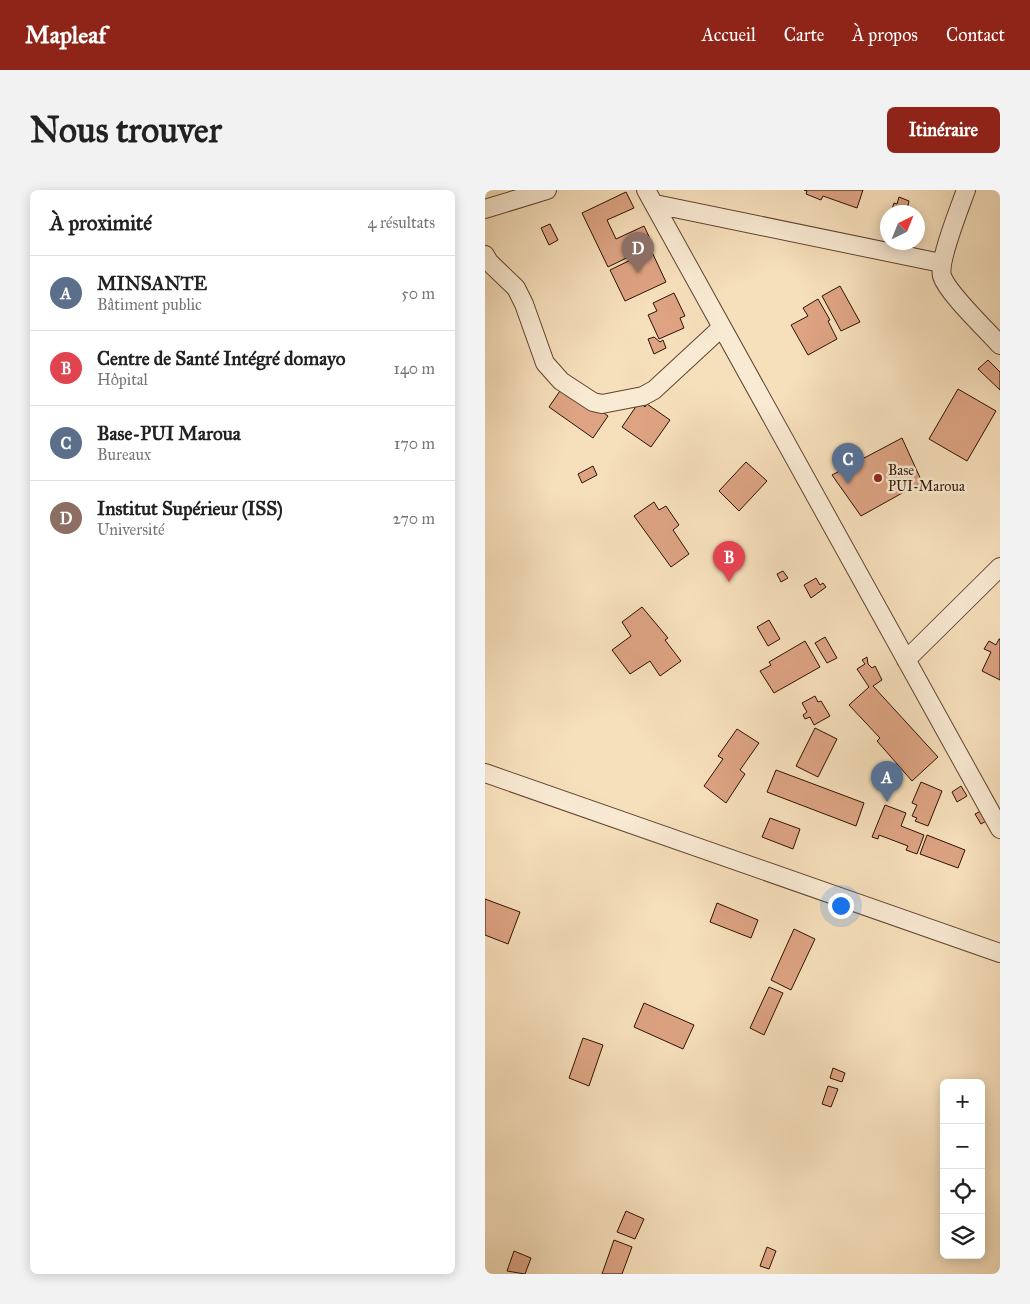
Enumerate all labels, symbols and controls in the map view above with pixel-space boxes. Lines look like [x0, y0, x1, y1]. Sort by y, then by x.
text: Mapleaf [25, 20, 106, 50]
text: Accueil [702, 24, 756, 46]
text: Carte [784, 24, 824, 46]
text: À propos [852, 24, 918, 46]
text: Contact [946, 24, 1005, 46]
button: Itinéraire [887, 107, 1000, 153]
text: Nous trouver [30, 109, 222, 152]
north arrow [880, 205, 925, 250]
text: À proximité [50, 210, 152, 236]
text: 4 résultats [368, 213, 435, 232]
pin: D [622, 232, 654, 273]
text: MINSANTE [97, 272, 207, 295]
text: A [61, 284, 71, 303]
text: 50 m [401, 284, 435, 303]
text: Bâtiment public [97, 295, 202, 314]
text: Centre de Santé Intégré domayo [97, 347, 345, 370]
text: B [61, 359, 71, 378]
text: 140 m [394, 359, 435, 378]
text: Hôpital [97, 370, 148, 389]
text: Base-PUI Maroua [97, 422, 241, 445]
text: C [61, 434, 71, 453]
text: 170 m [394, 434, 435, 453]
pin: C [832, 443, 864, 484]
text: Bureaux [97, 445, 151, 464]
place label: Base PUI-Maroua [888, 462, 965, 495]
marker: Base PUI-Maroua [872, 472, 884, 484]
text: Institut Supérieur (ISS) [97, 497, 283, 520]
text: D [60, 509, 72, 528]
text: 270 m [393, 509, 435, 528]
text: Université [97, 520, 165, 539]
pin: B [713, 541, 745, 582]
pin: A [871, 761, 903, 802]
your location [828, 893, 854, 919]
map controls [940, 1079, 985, 1259]
button: + [940, 1079, 985, 1124]
button: − [940, 1124, 985, 1169]
button: locate [940, 1169, 985, 1214]
button: layers [940, 1214, 985, 1259]

